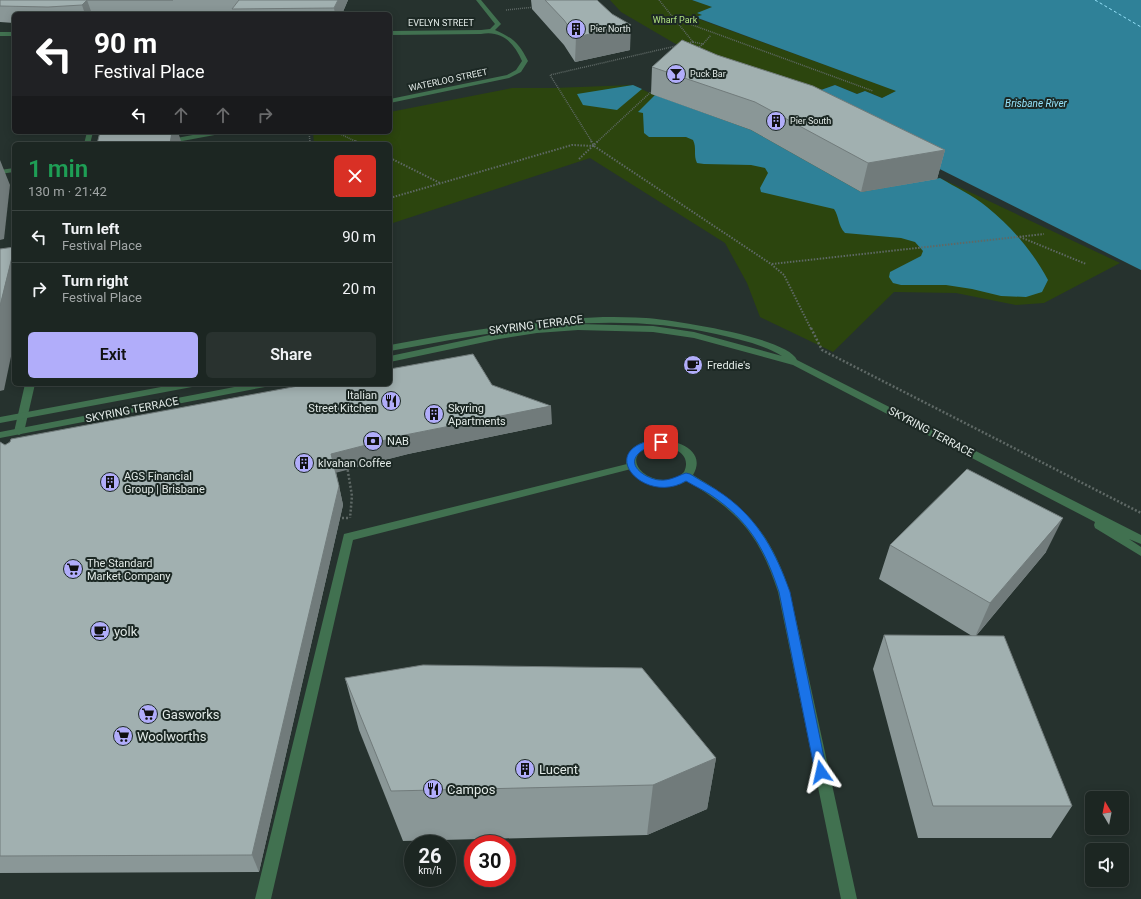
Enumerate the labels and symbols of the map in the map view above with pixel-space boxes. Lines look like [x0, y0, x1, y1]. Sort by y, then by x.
park label: Wharf Park [653, 15, 698, 25]
street label: EVELYN STREET [408, 18, 475, 28]
building icon: Pier North [565, 18, 587, 40]
place label: Pier North [590, 24, 631, 34]
bar icon: Puck Bar [665, 63, 687, 85]
street label: WATERLOO STREET [408, 67, 489, 93]
place label: Puck Bar [690, 69, 726, 79]
water label: Brisbane River [1005, 98, 1068, 109]
building icon: Pier South [765, 110, 787, 132]
place label: Pier South [790, 116, 831, 126]
street label: SKYRING TERRACE [488, 313, 584, 337]
cafe icon: Freddie's [682, 354, 704, 376]
place label: Freddie's [707, 359, 751, 372]
place label: Italian Street Kitchen [308, 389, 377, 415]
restaurant icon: Italian Street Kitchen [380, 390, 402, 412]
street label: SKYRING TERRACE [84, 395, 180, 425]
place label: Skyring Apartments [448, 402, 506, 428]
building icon: Skyring Apartments [423, 403, 445, 425]
street label: SKYRING TERRACE [886, 404, 976, 460]
pin [644, 425, 678, 459]
bank icon: NAB [362, 430, 384, 452]
place label: NAB [387, 435, 409, 448]
building icon: kIvahan Coffee [293, 452, 315, 474]
place label: kIvahan Coffee [318, 457, 391, 470]
place label: AGS Financial Group | Brisbane [124, 470, 205, 496]
building icon: AGS Financial Group | Brisbane [99, 471, 121, 493]
place label: The Standard Market Company [87, 557, 171, 583]
supermarket icon: The Standard Market Company [62, 558, 84, 580]
cafe icon: yolk [89, 620, 111, 642]
place label: yolk [114, 624, 138, 639]
supermarket icon: Gasworks [137, 703, 159, 725]
place label: Gasworks [162, 707, 220, 722]
supermarket icon: Woolworths [112, 725, 134, 747]
place label: Woolworths [137, 729, 207, 744]
position arrow [800, 751, 842, 793]
building icon: Lucent [514, 758, 536, 780]
place label: Lucent [539, 762, 578, 777]
restaurant icon: Campos [422, 778, 444, 800]
place label: Campos [447, 782, 496, 797]
north arrow [1085, 791, 1129, 835]
speed limit sign: 30 [464, 835, 516, 887]

